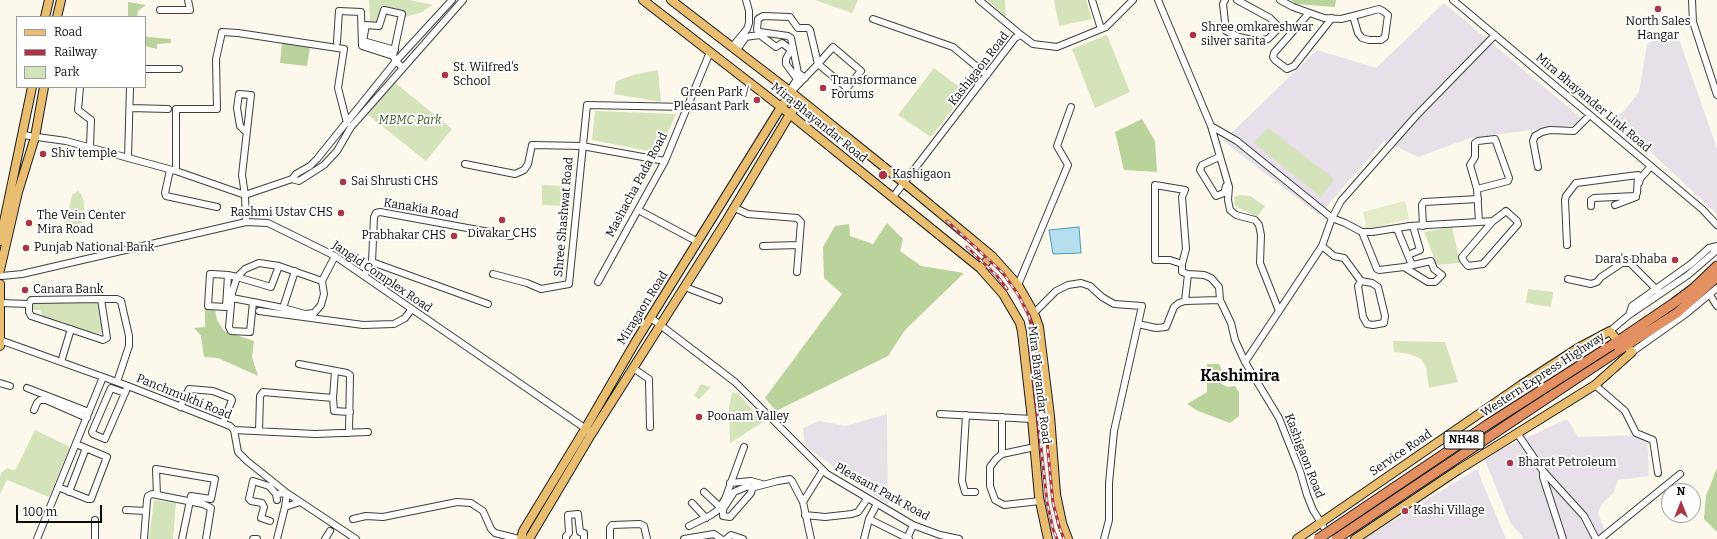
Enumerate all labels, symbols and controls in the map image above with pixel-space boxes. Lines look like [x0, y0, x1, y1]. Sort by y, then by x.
marker: North Sales Hangar [1653, 4, 1663, 14]
place label: North Sales Hangar [1626, 15, 1690, 43]
legend [16, 16, 146, 88]
place label: Shree omkareshwar silver sarita [1201, 21, 1313, 49]
text: Road [54, 25, 82, 39]
street label: Kashigaon Road [946, 29, 1012, 109]
marker: Shree omkareshwar silver sarita [1188, 30, 1198, 40]
text: Railway [54, 45, 97, 59]
street label: Mira Bhayander Link Road [1532, 51, 1654, 155]
place label: St. Wilfred's School [453, 61, 519, 89]
text: Park [54, 65, 79, 79]
marker: St. Wilfred's School [440, 70, 450, 80]
place label: Transformance Forums [831, 74, 917, 102]
street label: Mira Bhayandar Road [768, 80, 870, 166]
marker: Transformance Forums [818, 83, 828, 93]
place label: Green Park / Pleasant Park [673, 86, 749, 114]
marker: Green Park / Pleasant Park [752, 95, 762, 105]
park label: MBMC Park [379, 114, 441, 128]
street label: Mashacha Pada Road [603, 130, 671, 240]
place label: Shiv temple [51, 147, 117, 161]
marker: Shiv temple [38, 149, 48, 159]
street label: Shree Shashwat Road [552, 156, 576, 278]
place label: Kashigaon [892, 168, 951, 182]
marker: Kashigaon [877, 169, 889, 181]
place label: Sai Shrusti CHS [351, 175, 438, 189]
marker: Sai Shrusti CHS [338, 177, 348, 187]
street label: Kanakia Road [382, 196, 460, 222]
place label: Rashmi Ustav CHS [230, 206, 333, 220]
marker: Rashmi Ustav CHS [336, 208, 346, 218]
place label: The Vein Center Mira Road [37, 209, 126, 237]
marker: Divakar CHS [497, 215, 507, 225]
marker: The Vein Center Mira Road [24, 218, 34, 228]
place label: Divakar CHS [467, 227, 537, 241]
place label: Prabhakar CHS [361, 229, 446, 243]
marker: Prabhakar CHS [449, 231, 459, 241]
street label: Jangid Complex Road [329, 238, 435, 316]
place label: Punjab National Bank [34, 241, 154, 255]
marker: Punjab National Bank [21, 243, 31, 253]
place label: Dara's Dhaba [1595, 253, 1667, 267]
marker: Dara's Dhaba [1670, 255, 1680, 265]
street label: Miragaon Road [615, 269, 671, 347]
place label: Canara Bank [33, 283, 104, 297]
marker: Canara Bank [20, 285, 30, 295]
street label: Mira Bhayandar Road [1025, 325, 1053, 445]
street label: Western Express Highway [1478, 330, 1608, 420]
district label: Kashimira [1200, 367, 1280, 387]
street label: Panchmukhi Road [134, 371, 234, 423]
place label: Poonam Valley [707, 410, 789, 424]
marker: Poonam Valley [694, 412, 704, 422]
street label: Kashigaon Road [1281, 412, 1327, 500]
street label: Service Road [1367, 427, 1435, 479]
road number: NH48 [1444, 431, 1484, 449]
place label: Bharat Petroleum [1518, 456, 1617, 470]
marker: Bharat Petroleum [1505, 458, 1515, 468]
street label: Pleasant Park Road [832, 460, 932, 524]
north arrow [1661, 483, 1701, 523]
text: N [1677, 485, 1685, 498]
scale bar [18, 497, 104, 523]
place label: Kashi Village [1413, 504, 1485, 518]
text: 100 m [23, 505, 57, 519]
marker: Kashi Village [1400, 506, 1410, 516]

